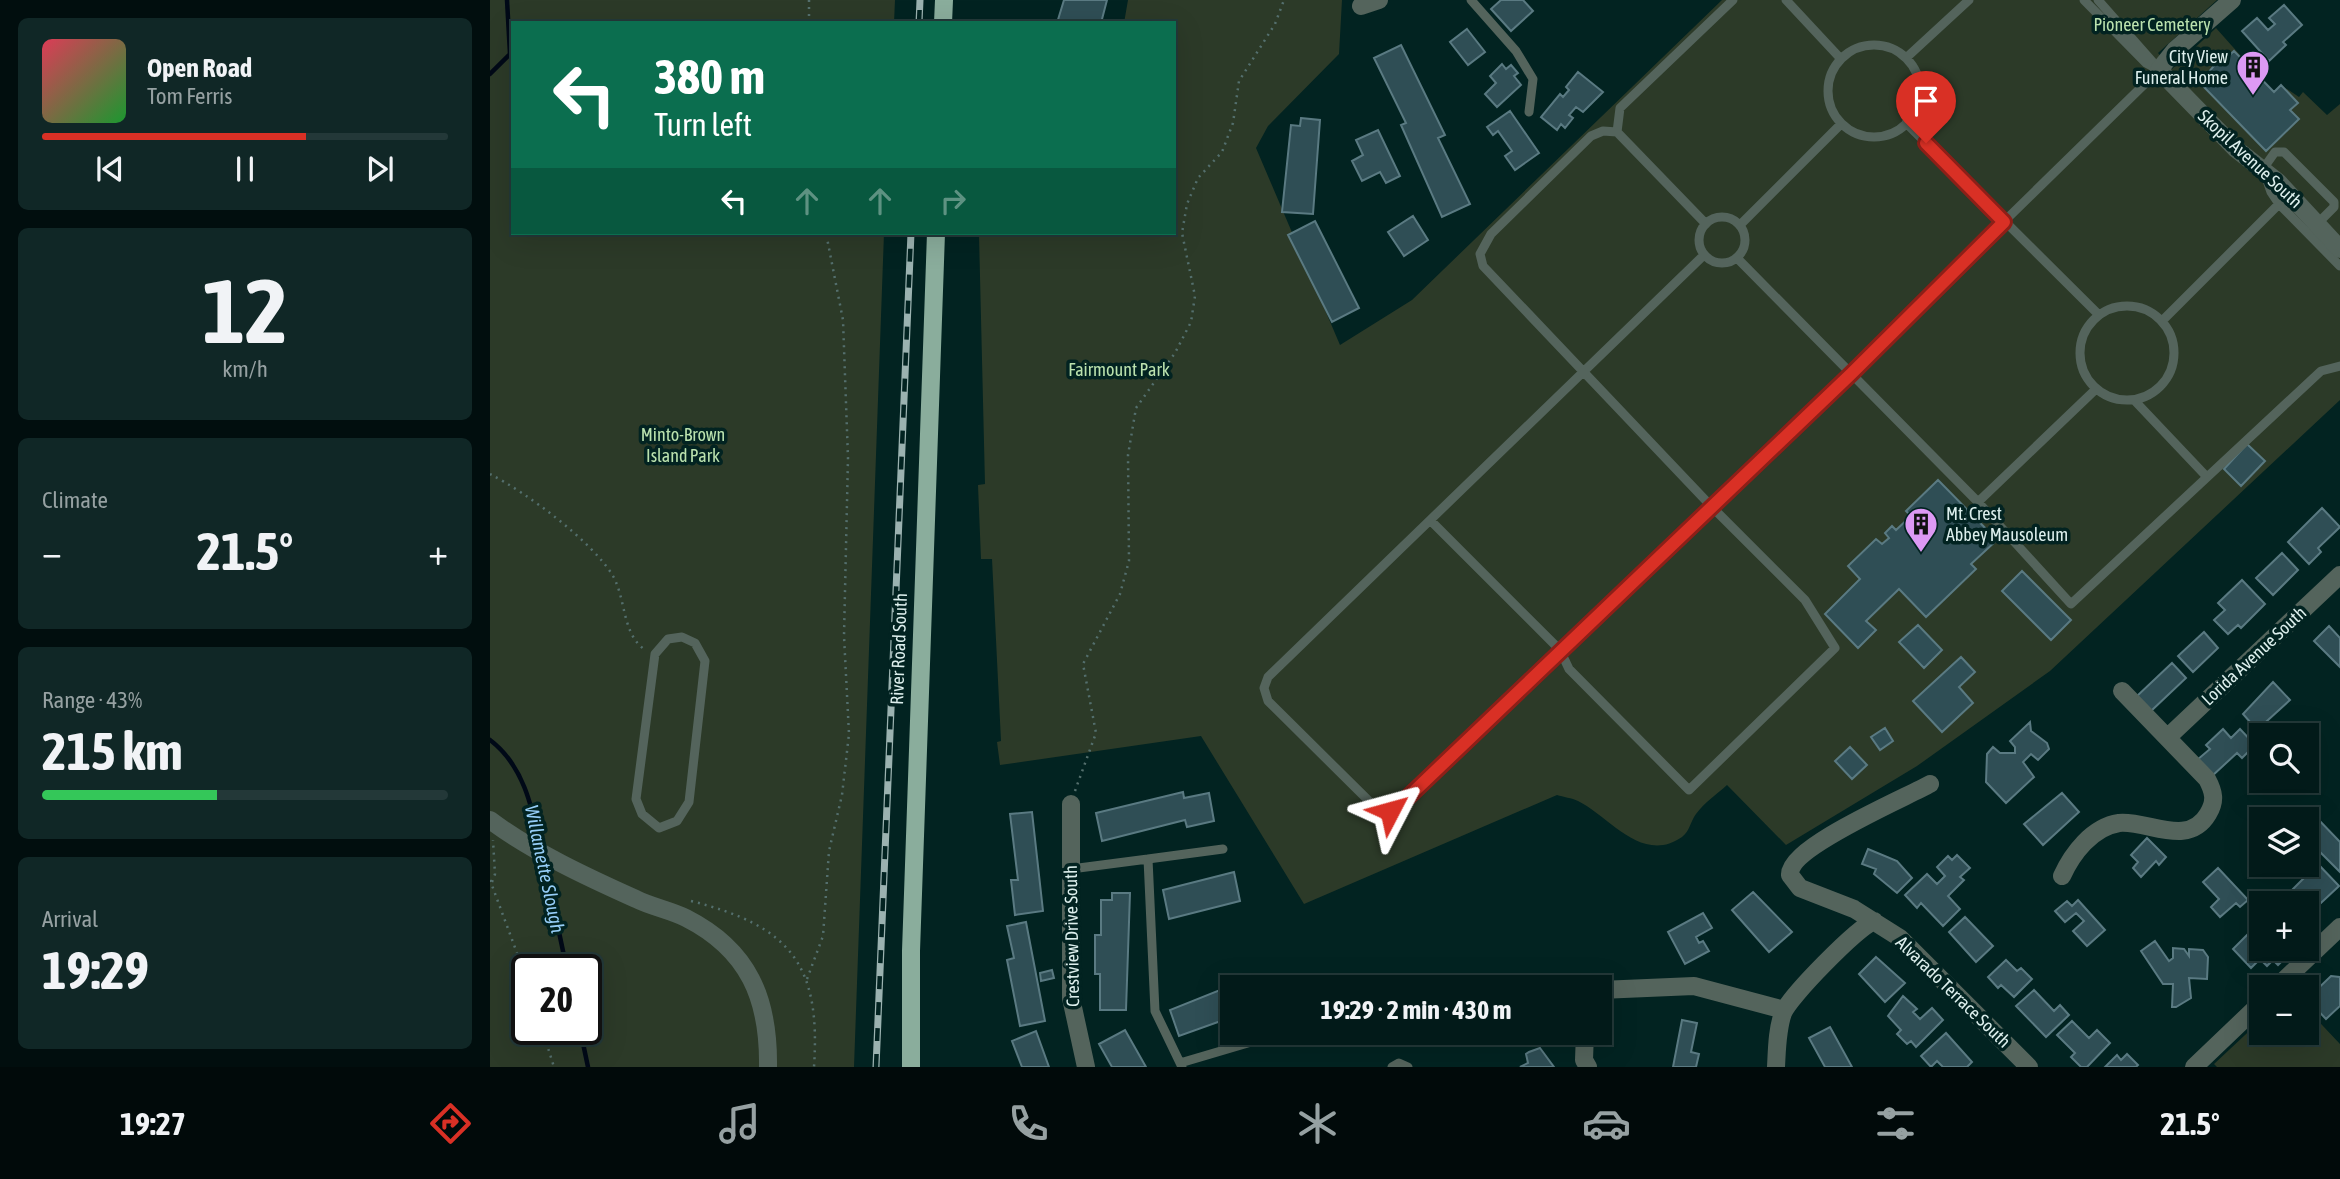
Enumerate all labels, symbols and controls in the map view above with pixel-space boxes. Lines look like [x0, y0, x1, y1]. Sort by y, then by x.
park label: Pioneer Cemetery [2093, 14, 2211, 35]
place label: City View Funeral Home [2135, 46, 2228, 88]
text: 380 m [654, 48, 765, 104]
building icon: City View Funeral Home [2234, 48, 2272, 97]
icon: left [539, 49, 630, 140]
text: Open Road [147, 53, 252, 83]
pin [1896, 71, 1956, 143]
icon: arrive [1907, 82, 1945, 120]
text: Tom Ferris [147, 83, 232, 109]
street label: Skopil Avenue South [2194, 105, 2307, 212]
text: Turn left [654, 106, 752, 143]
icon: previous [91, 150, 129, 188]
icon: pause [226, 150, 264, 188]
icon: next [361, 150, 399, 188]
icon: left [715, 182, 753, 220]
icon: ahead [788, 182, 826, 220]
icon: ahead [861, 182, 899, 220]
icon: right [934, 182, 972, 220]
text: 12 [202, 258, 288, 362]
text: km/h [222, 356, 268, 382]
park label: Fairmount Park [1068, 359, 1170, 380]
park label: Minto-Brown Island Park [641, 424, 725, 466]
text: Climate [42, 487, 108, 513]
place label: Mt. Crest Abbey Mausoleum [1946, 503, 2068, 545]
building icon: Mt. Crest Abbey Mausoleum [1902, 505, 1940, 554]
text: 21.5° [197, 521, 293, 581]
text: − [42, 530, 62, 573]
text: + [428, 530, 448, 573]
street label: River Road South [886, 593, 911, 705]
street label: Lorida Avenue South [2197, 602, 2310, 709]
text: Range · 43% [42, 687, 142, 713]
text: 215 km [42, 721, 183, 781]
map controls [2249, 723, 2319, 1045]
button: search [2249, 723, 2319, 793]
position arrow [1353, 774, 1427, 848]
water label: Willamette Slough [521, 803, 569, 935]
button: layers [2249, 807, 2319, 877]
street label: Crestview Drive South [1060, 865, 1083, 1007]
button: + [2249, 891, 2319, 961]
text: Arrival [42, 906, 98, 932]
street label: Alvarado Terrace South [1892, 932, 2015, 1052]
text: 19:29 [42, 940, 149, 1000]
speed limit sign: 20 [511, 954, 602, 1045]
button: − [2249, 975, 2319, 1045]
text: 19:29 · 2 min · 430 m [1321, 995, 1511, 1025]
icon: directions [426, 1099, 475, 1148]
icon: music [715, 1099, 764, 1148]
icon: phone [1004, 1099, 1053, 1148]
icon: climate [1293, 1099, 1342, 1148]
icon: car [1582, 1099, 1631, 1148]
icon: filters [1871, 1099, 1920, 1148]
text: 19:27 [120, 1105, 186, 1142]
text: 21.5° [2160, 1105, 2220, 1142]

